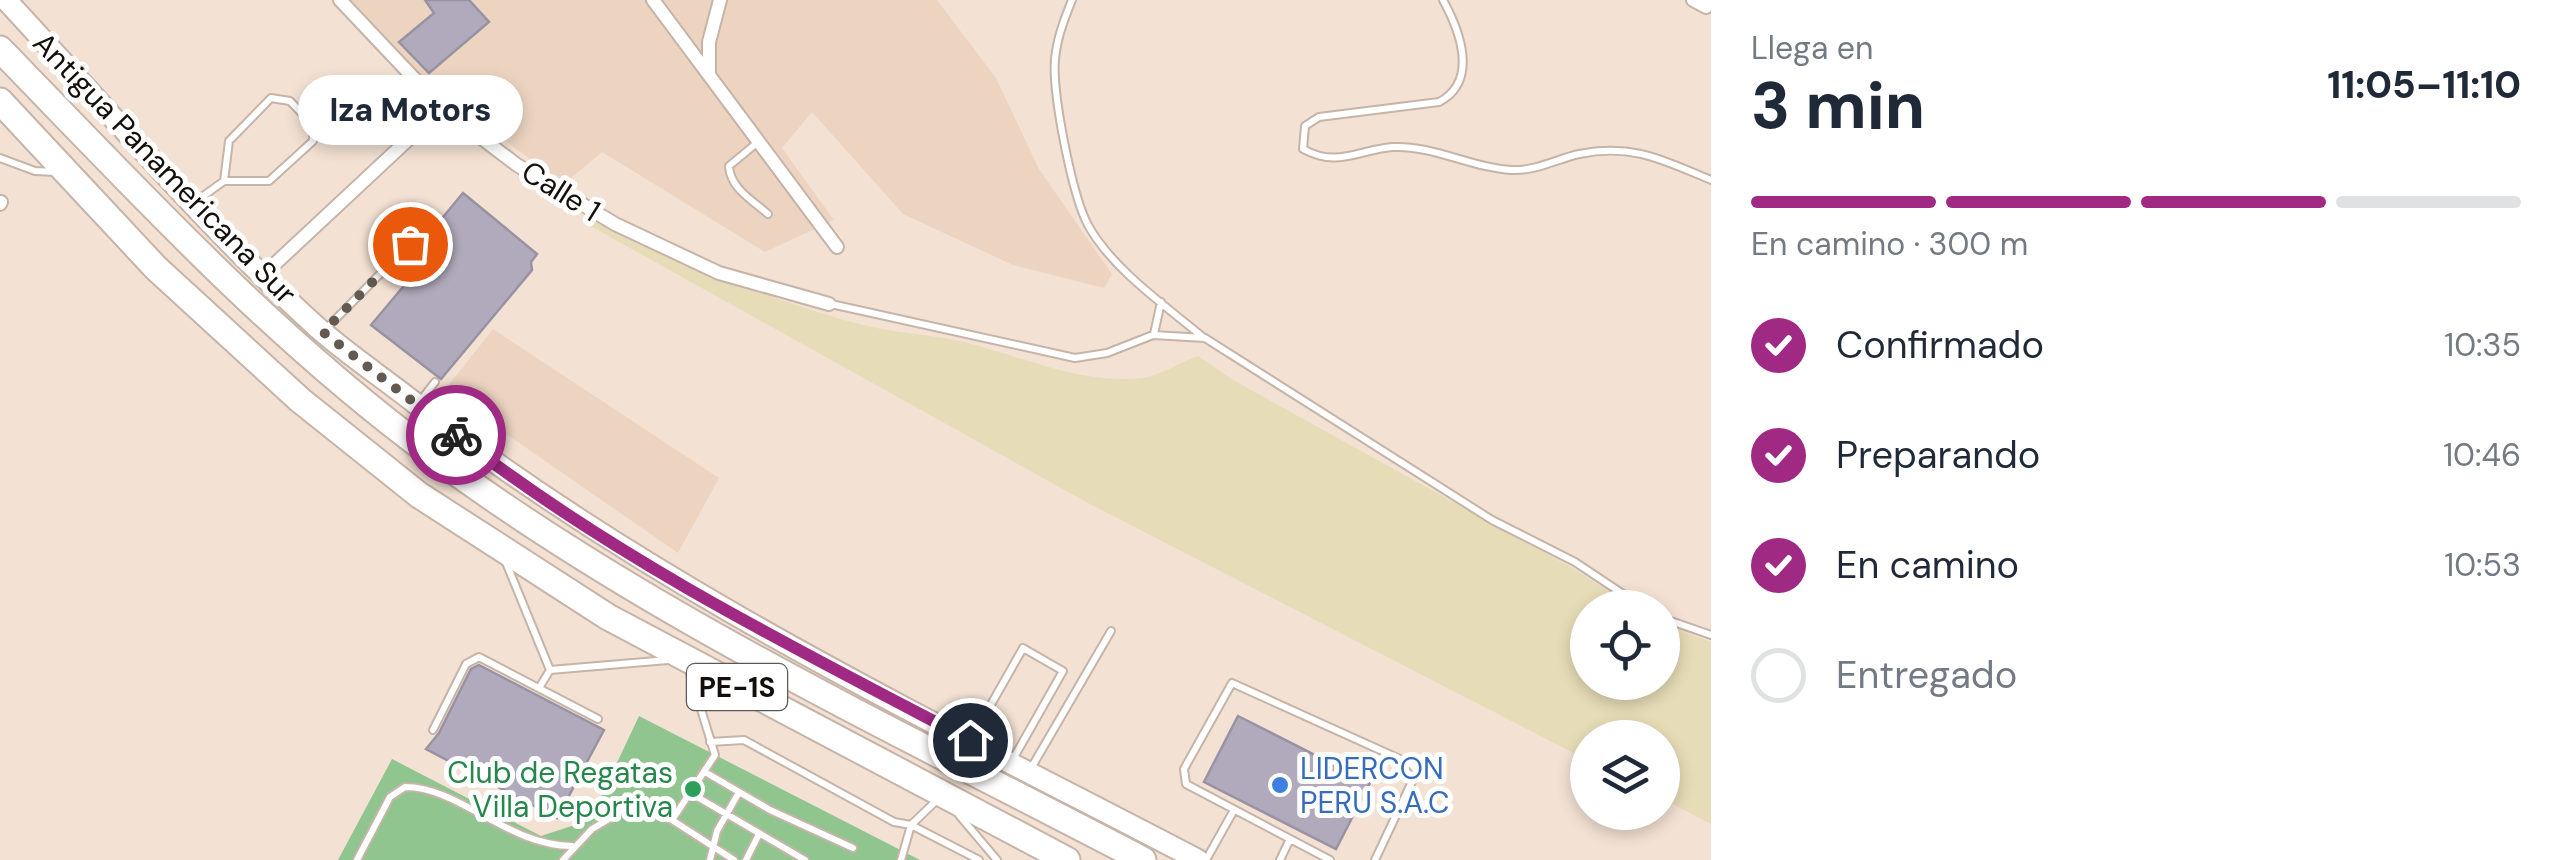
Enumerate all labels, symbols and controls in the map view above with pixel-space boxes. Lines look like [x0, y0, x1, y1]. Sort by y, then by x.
street label: Antigua Panamericana Sur [25, 24, 305, 312]
text: Llega en [1751, 27, 1873, 69]
text: 11:05–11:10 [2327, 60, 2521, 110]
text: 3 min [1751, 64, 1925, 148]
callout: Iza Motors [298, 74, 522, 144]
text: Iza Motors [330, 89, 491, 131]
street label: Calle 1 [514, 152, 608, 230]
pin [368, 202, 453, 287]
icon: bag [383, 217, 438, 272]
text: En camino · 300 m [1751, 223, 2028, 265]
icon: check [1751, 318, 1806, 373]
text: Confirmado [1836, 320, 2044, 370]
text: 10:35 [2444, 324, 2521, 366]
courier [406, 385, 506, 485]
icon: bike [429, 408, 484, 463]
icon: check [1751, 428, 1806, 483]
text: Preparando [1836, 430, 2040, 480]
text: 10:46 [2443, 434, 2521, 476]
icon: check [1751, 538, 1806, 593]
text: En camino [1836, 540, 2019, 590]
text: 10:53 [2444, 544, 2521, 586]
map controls [1570, 590, 1680, 830]
button: locate [1570, 590, 1680, 700]
text: Entregado [1836, 650, 2017, 700]
road number: PE-1S [687, 664, 787, 710]
pin [928, 698, 1013, 783]
icon: home [943, 713, 998, 768]
button: layers [1570, 720, 1680, 830]
place label: LIDERCON PERU S.A.C [1300, 749, 1450, 822]
place label: Club de Regatas Villa Deportiva [447, 753, 673, 826]
marker: LIDERCON PERU S.A.C [1269, 774, 1291, 796]
marker: Club de Regatas Villa Deportiva [682, 778, 704, 800]

